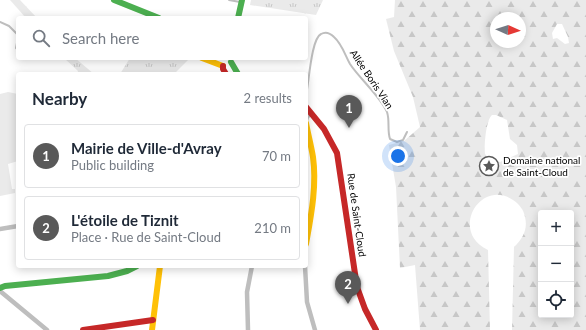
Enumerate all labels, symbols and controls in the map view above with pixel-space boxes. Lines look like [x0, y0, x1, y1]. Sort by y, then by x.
north arrow [490, 12, 526, 48]
search box [16, 16, 308, 60]
icon: search [30, 27, 52, 49]
text: Search here [62, 29, 139, 47]
street label: Allée Boris Vian [348, 47, 396, 111]
text: Nearby [32, 88, 87, 109]
text: 2 results [244, 90, 292, 106]
pin: 1 [336, 95, 362, 128]
text: Mairie de Ville-d'Avray [71, 139, 222, 157]
your location [388, 146, 408, 166]
text: 1 [42, 148, 50, 164]
text: 70 m [262, 148, 291, 164]
place label: Domaine national de Saint-Cloud [503, 154, 580, 178]
place icon: Domaine national de Saint-Cloud [478, 155, 500, 177]
text: Public building [71, 157, 154, 173]
street label: Rue de Saint-Cloud [345, 172, 369, 258]
map controls [538, 210, 574, 318]
button: + [538, 210, 574, 246]
text: L'étoile de Tiznit [71, 211, 179, 229]
text: 2 [42, 220, 50, 236]
text: 210 m [254, 220, 291, 236]
text: Place · Rue de Saint-Cloud [71, 229, 221, 245]
button: − [538, 246, 574, 282]
pin: 2 [335, 271, 361, 304]
button: locate [538, 282, 574, 318]

